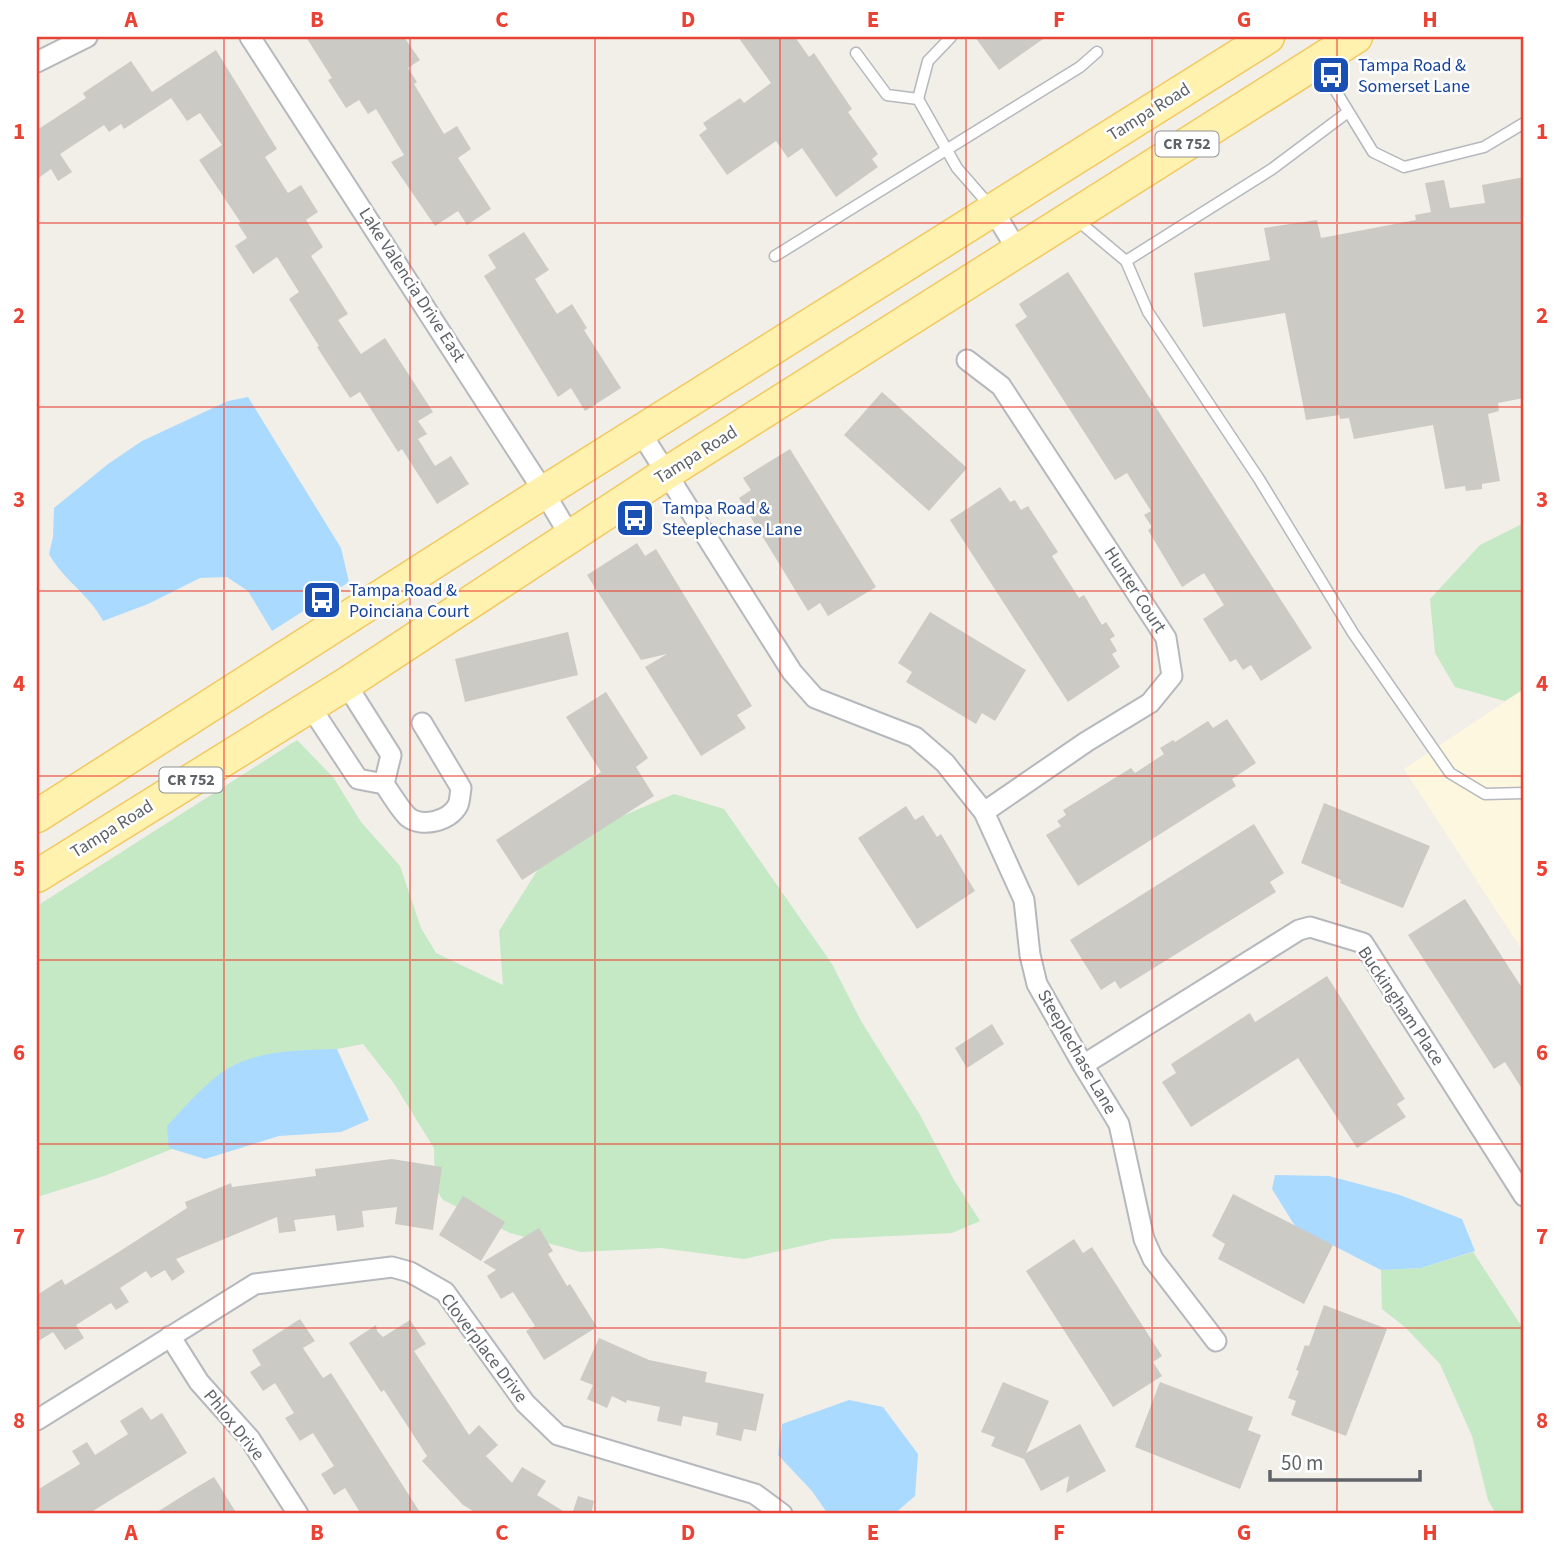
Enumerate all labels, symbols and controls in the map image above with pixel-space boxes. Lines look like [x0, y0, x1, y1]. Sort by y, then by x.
text: A [123, 3, 138, 36]
text: B [310, 3, 324, 36]
text: C [495, 3, 509, 36]
text: D [681, 3, 695, 36]
text: E [867, 3, 879, 36]
text: F [1053, 3, 1065, 36]
text: G [1237, 3, 1251, 36]
text: H [1422, 3, 1438, 36]
place label: Tampa Road & Somerset Lane [1358, 53, 1470, 99]
bus stop icon: Tampa Road & Somerset Lane [1310, 54, 1352, 96]
street label: Tampa Road [1103, 77, 1195, 147]
text: 1 [13, 115, 25, 148]
text: 1 [1536, 115, 1548, 148]
road number: CR 752 [1156, 132, 1218, 156]
street label: Lake Valencia Drive East [353, 203, 471, 367]
text: 2 [13, 299, 25, 332]
text: 2 [1536, 299, 1548, 332]
street label: Tampa Road [650, 420, 742, 490]
text: 3 [13, 483, 25, 516]
text: 3 [1536, 483, 1548, 516]
place label: Tampa Road & Steeplechase Lane [662, 496, 802, 542]
bus stop icon: Tampa Road & Steeplechase Lane [614, 497, 656, 539]
street label: Hunter Court [1098, 542, 1172, 638]
place label: Tampa Road & Poinciana Court [349, 578, 469, 624]
bus stop icon: Tampa Road & Poinciana Court [301, 579, 343, 621]
text: 4 [13, 667, 25, 700]
text: 4 [1536, 667, 1548, 700]
road number: CR 752 [160, 768, 222, 792]
street label: Tampa Road [66, 794, 158, 864]
text: 5 [13, 852, 25, 885]
text: 5 [1536, 852, 1548, 885]
street label: Buckingham Place [1352, 941, 1450, 1071]
street label: Steeplechase Lane [1031, 985, 1123, 1119]
text: 6 [13, 1036, 25, 1069]
text: 6 [1536, 1036, 1548, 1069]
text: 7 [13, 1220, 25, 1253]
text: 7 [1536, 1220, 1548, 1253]
street label: Cloverplace Drive [435, 1288, 533, 1408]
street label: Phlox Drive [198, 1384, 270, 1466]
text: 8 [13, 1404, 25, 1437]
text: 8 [1536, 1404, 1548, 1437]
scale bar [1270, 1439, 1421, 1483]
text: 50 m [1281, 1448, 1323, 1478]
text: A [123, 1516, 138, 1549]
text: B [310, 1516, 324, 1549]
text: C [495, 1516, 509, 1549]
text: D [681, 1516, 695, 1549]
text: E [867, 1516, 879, 1549]
text: F [1053, 1516, 1065, 1549]
text: G [1237, 1516, 1251, 1549]
text: H [1422, 1516, 1438, 1549]

